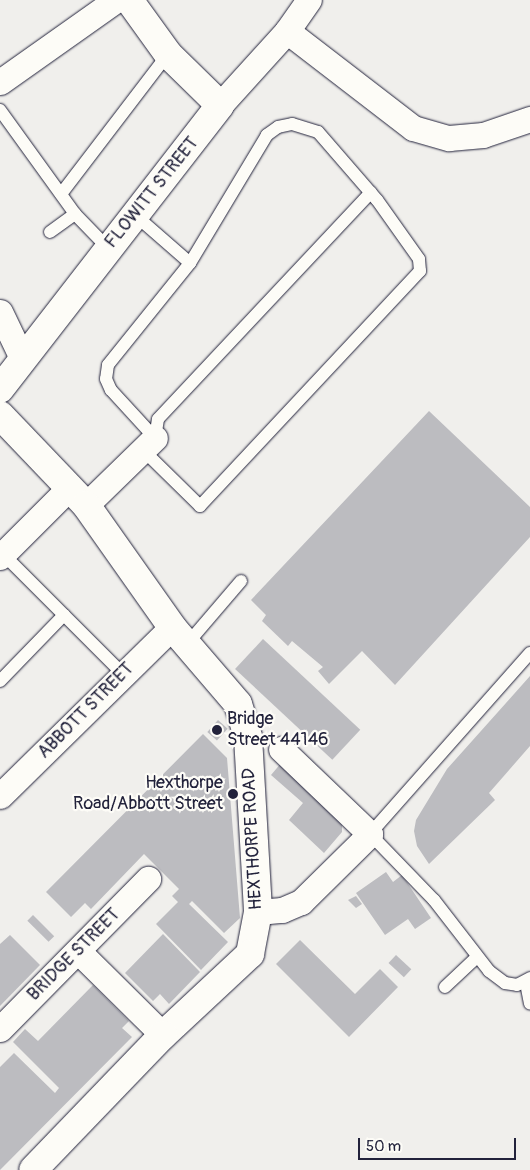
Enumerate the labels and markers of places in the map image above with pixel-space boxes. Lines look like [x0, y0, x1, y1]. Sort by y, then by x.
place label: Bridge Street 44146 [227, 709, 329, 752]
marker: Bridge Street 44146 [211, 724, 223, 736]
place label: Hexthorpe Road/Abbott Street [73, 773, 223, 816]
marker: Hexthorpe Road/Abbott Street [227, 788, 239, 800]

